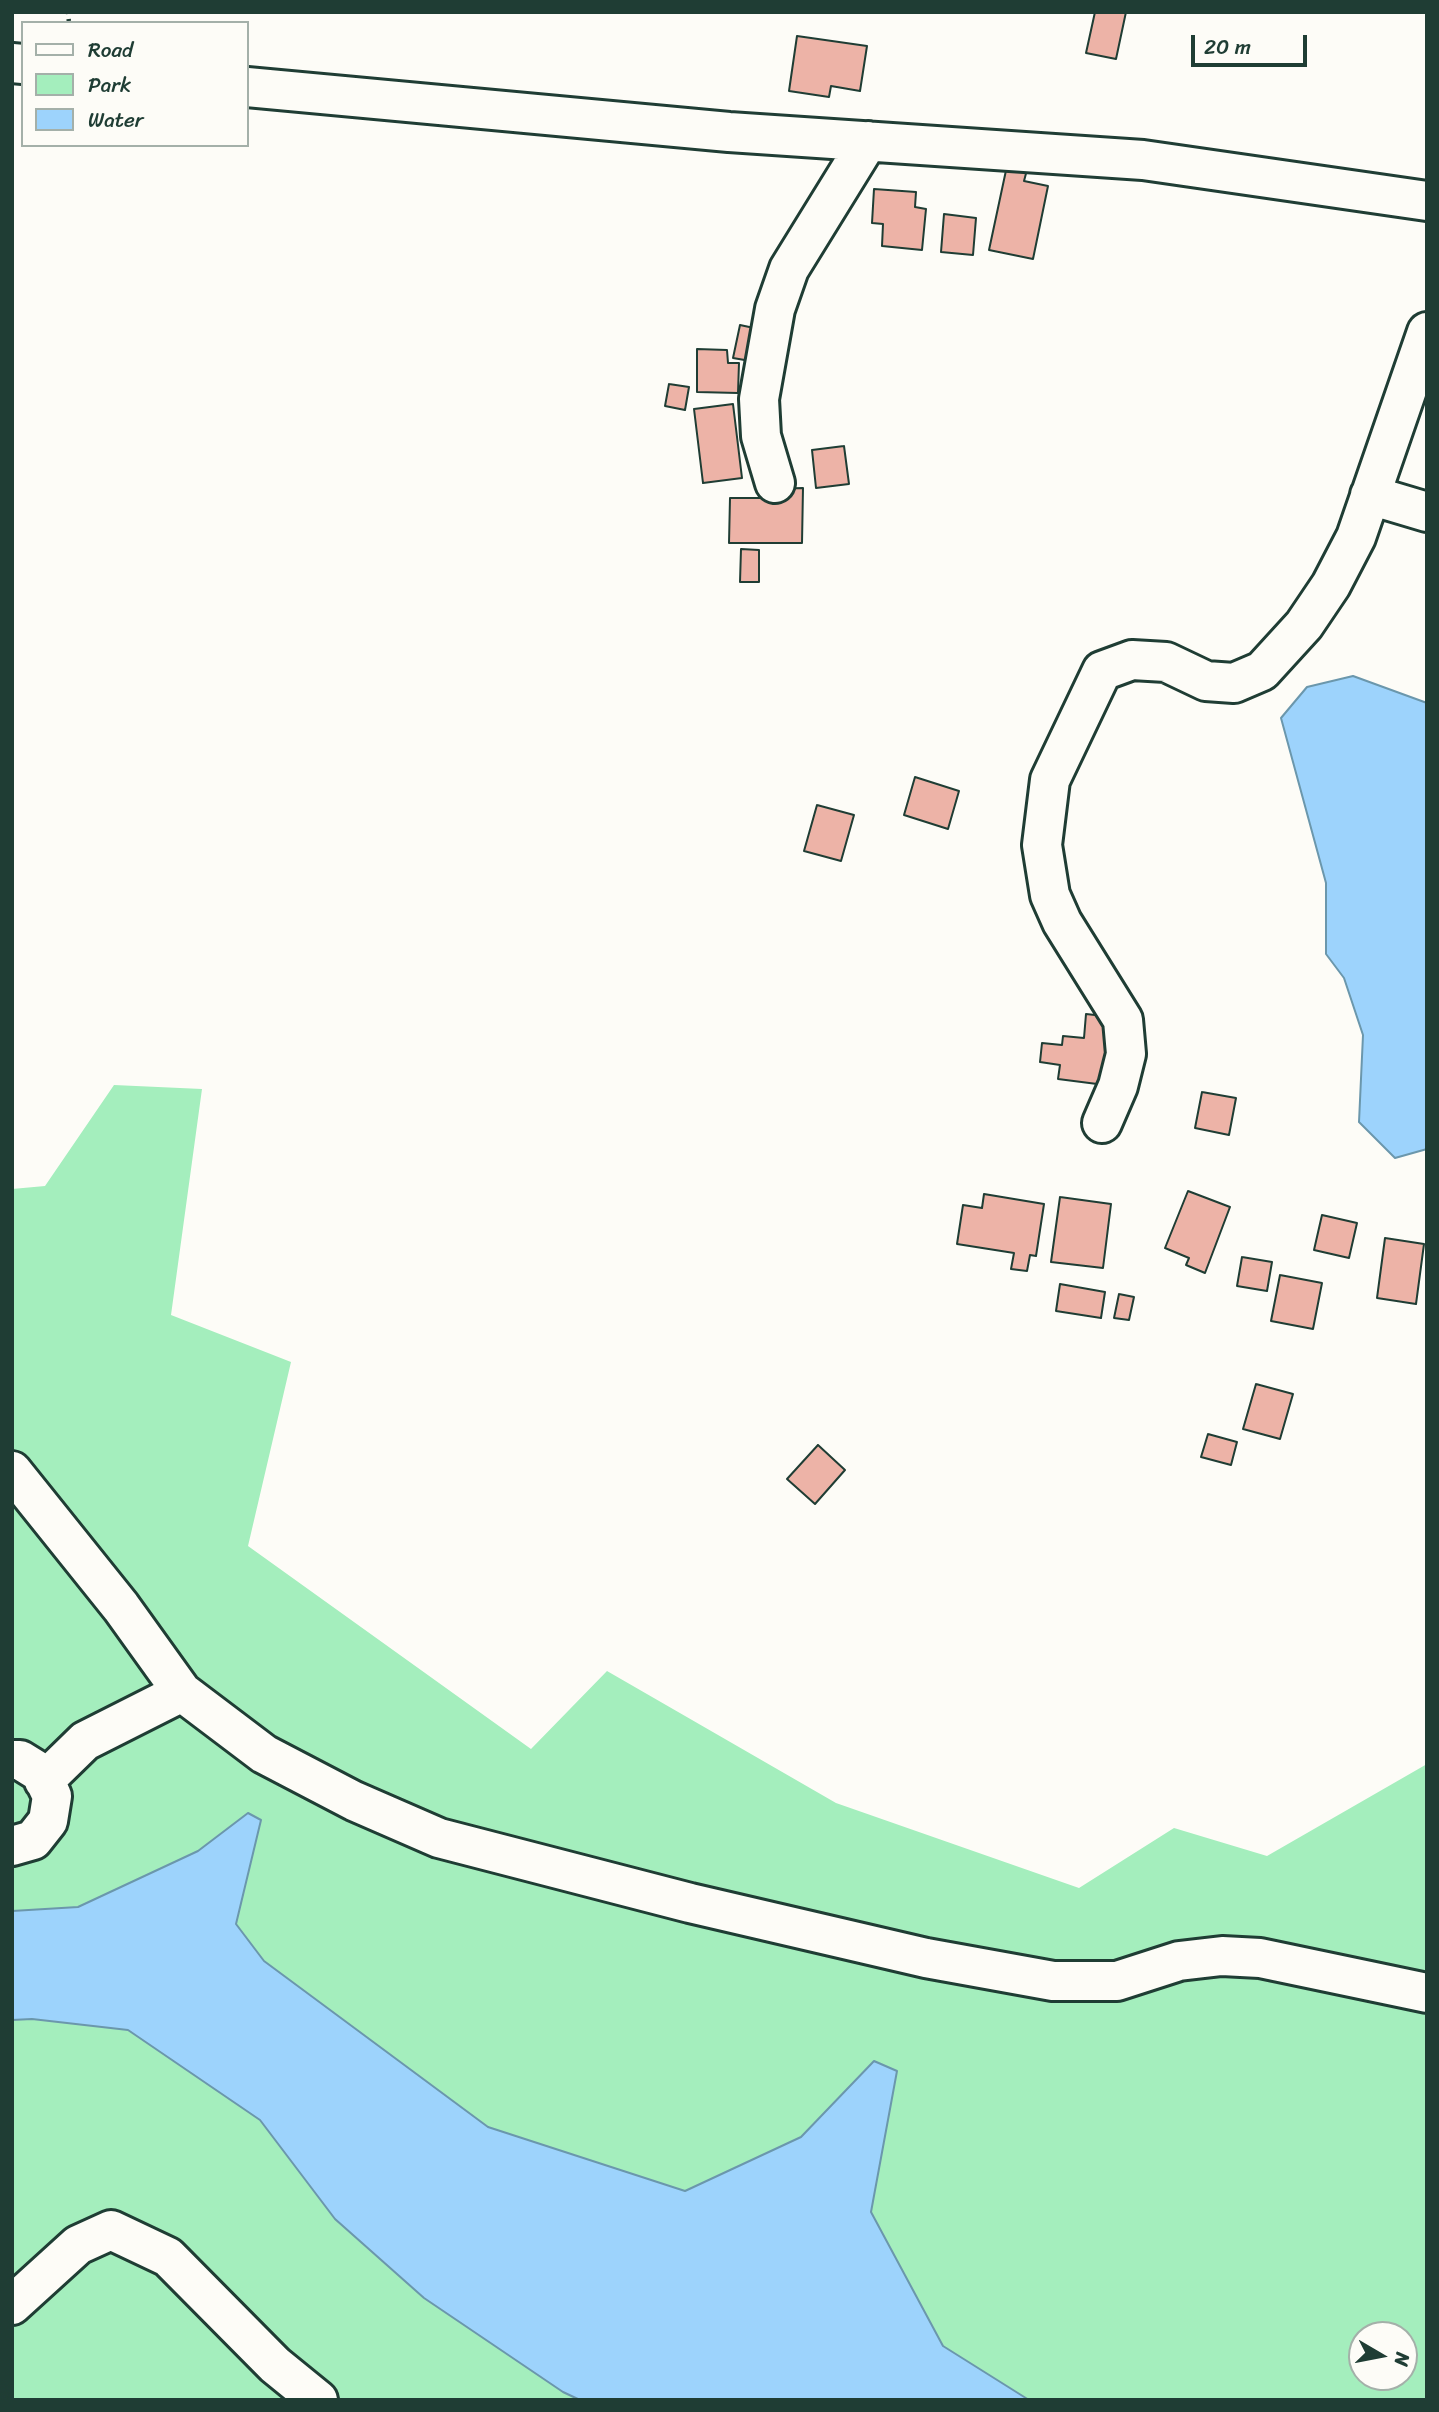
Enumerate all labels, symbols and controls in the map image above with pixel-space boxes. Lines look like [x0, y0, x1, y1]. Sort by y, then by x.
legend [21, 21, 248, 147]
scale bar [1194, 21, 1310, 65]
text: 20 m [1204, 28, 1251, 66]
text: Road [88, 31, 133, 69]
text: Park [88, 66, 131, 104]
text: Water [88, 101, 143, 139]
north arrow [1348, 2321, 1418, 2391]
text: N [1385, 2350, 1420, 2369]

